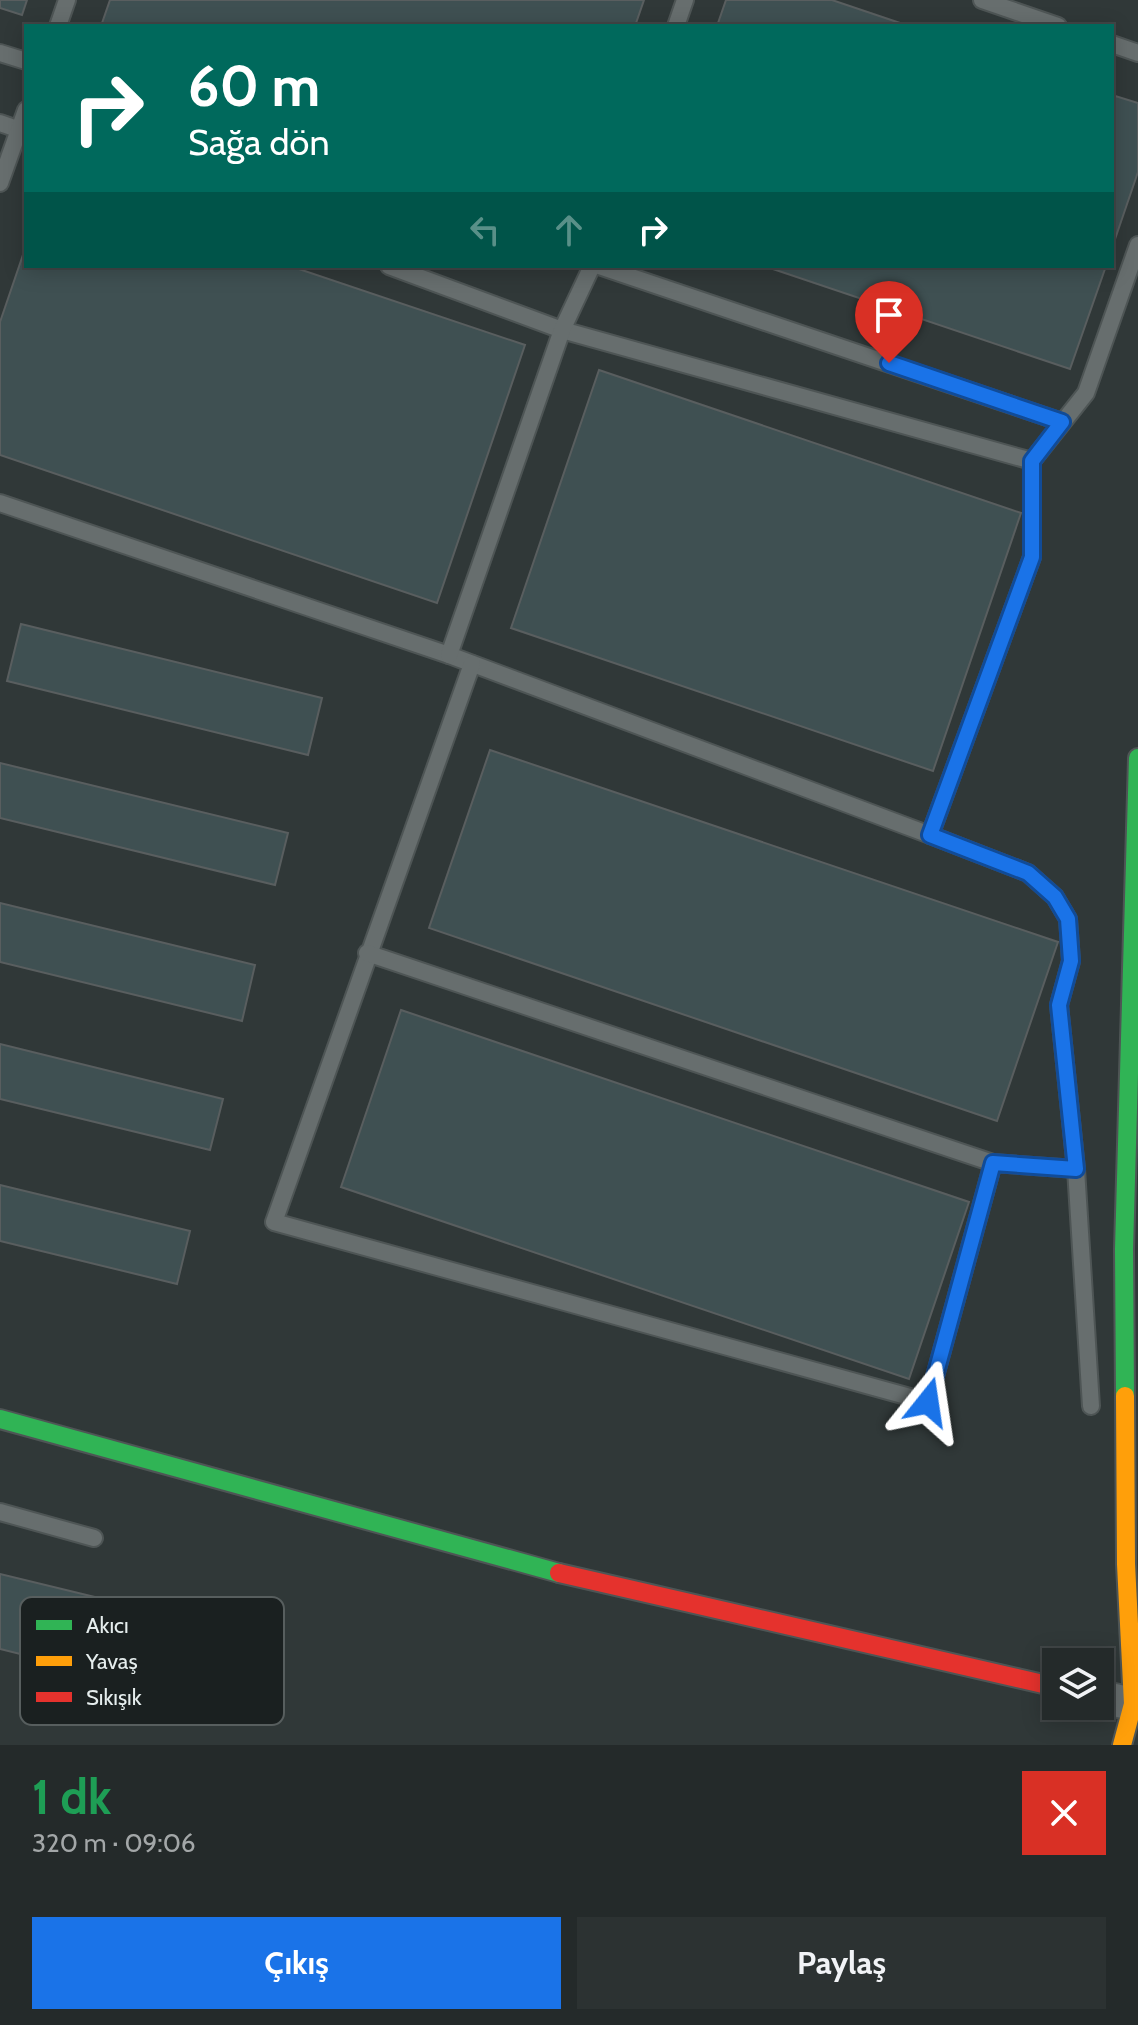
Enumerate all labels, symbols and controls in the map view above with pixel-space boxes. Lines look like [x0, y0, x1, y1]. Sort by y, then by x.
text: 60 m [188, 52, 320, 120]
icon: right [56, 56, 160, 160]
text: Sağa dön [188, 120, 330, 164]
icon: left [463, 208, 507, 252]
icon: ahead [547, 208, 591, 252]
icon: right [631, 208, 675, 252]
pin [855, 281, 923, 363]
icon: arrive [867, 293, 911, 337]
position arrow [886, 1360, 970, 1444]
legend [20, 1597, 284, 1725]
text: Akıcı [86, 1612, 129, 1639]
text: Yavaş [85, 1648, 138, 1675]
map controls [1042, 1648, 1114, 1720]
button: layers [1042, 1648, 1114, 1720]
text: Sıkışık [86, 1684, 142, 1711]
text: 1 dk [32, 1768, 111, 1826]
button: close [1022, 1771, 1106, 1855]
text: 320 m · 09:06 [32, 1827, 196, 1859]
button: Çıkış [32, 1917, 561, 2009]
button: Paylaş [577, 1917, 1106, 2009]

